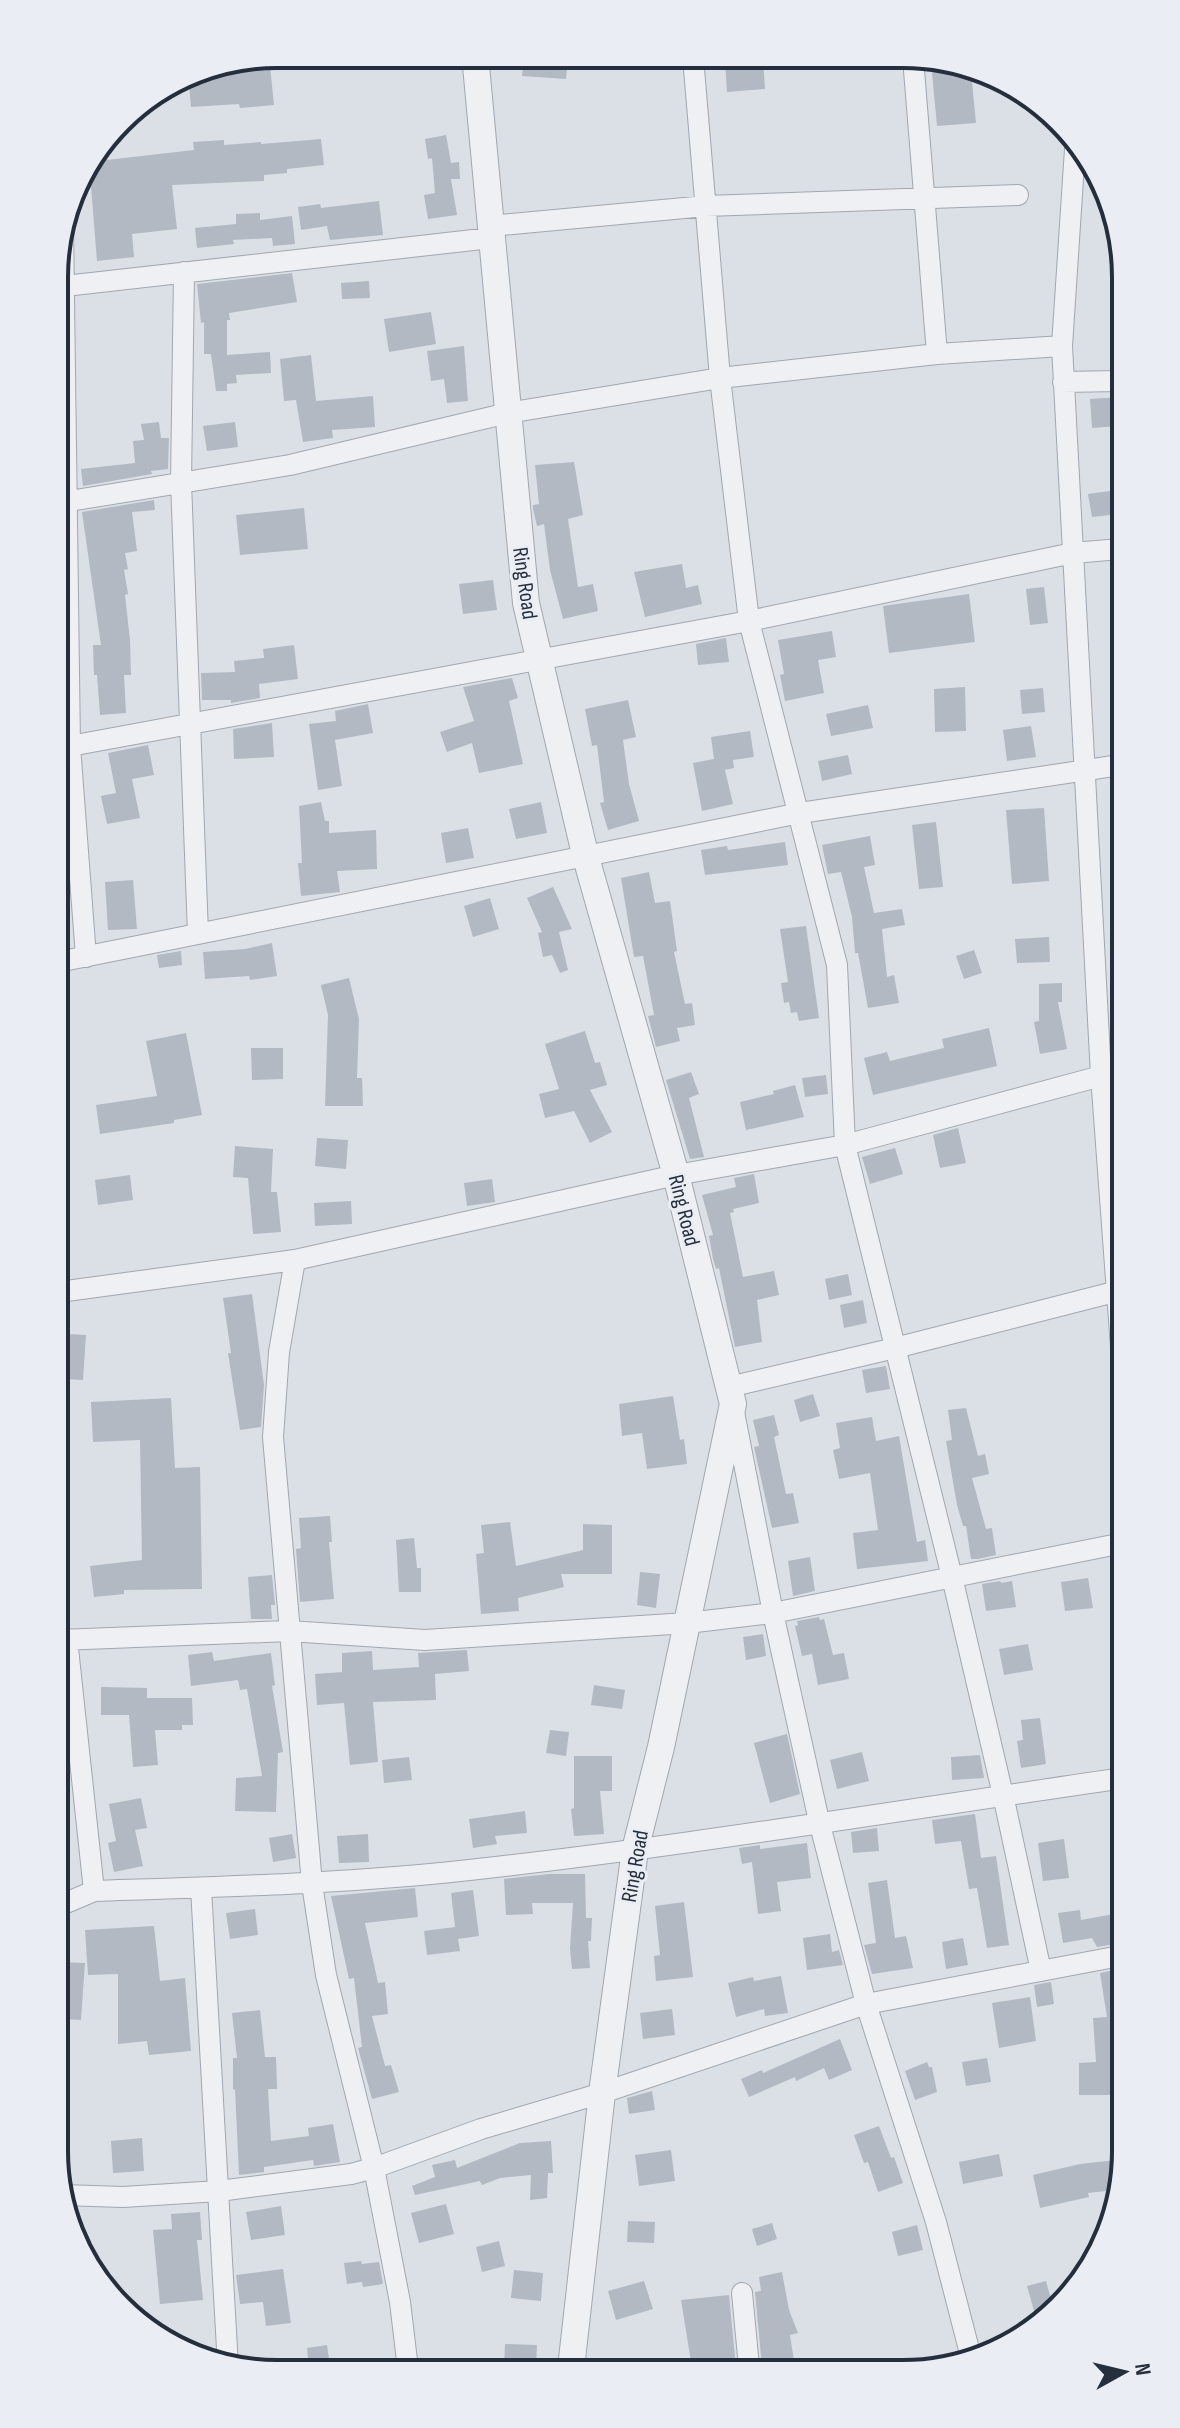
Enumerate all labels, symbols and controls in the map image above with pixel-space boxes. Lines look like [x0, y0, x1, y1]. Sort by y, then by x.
street label: Ring Road [506, 545, 543, 621]
street label: Ring Road [662, 1172, 705, 1249]
street label: Ring Road [616, 1828, 655, 1904]
north arrow [1084, 2332, 1164, 2412]
text: N [1128, 2362, 1157, 2377]

